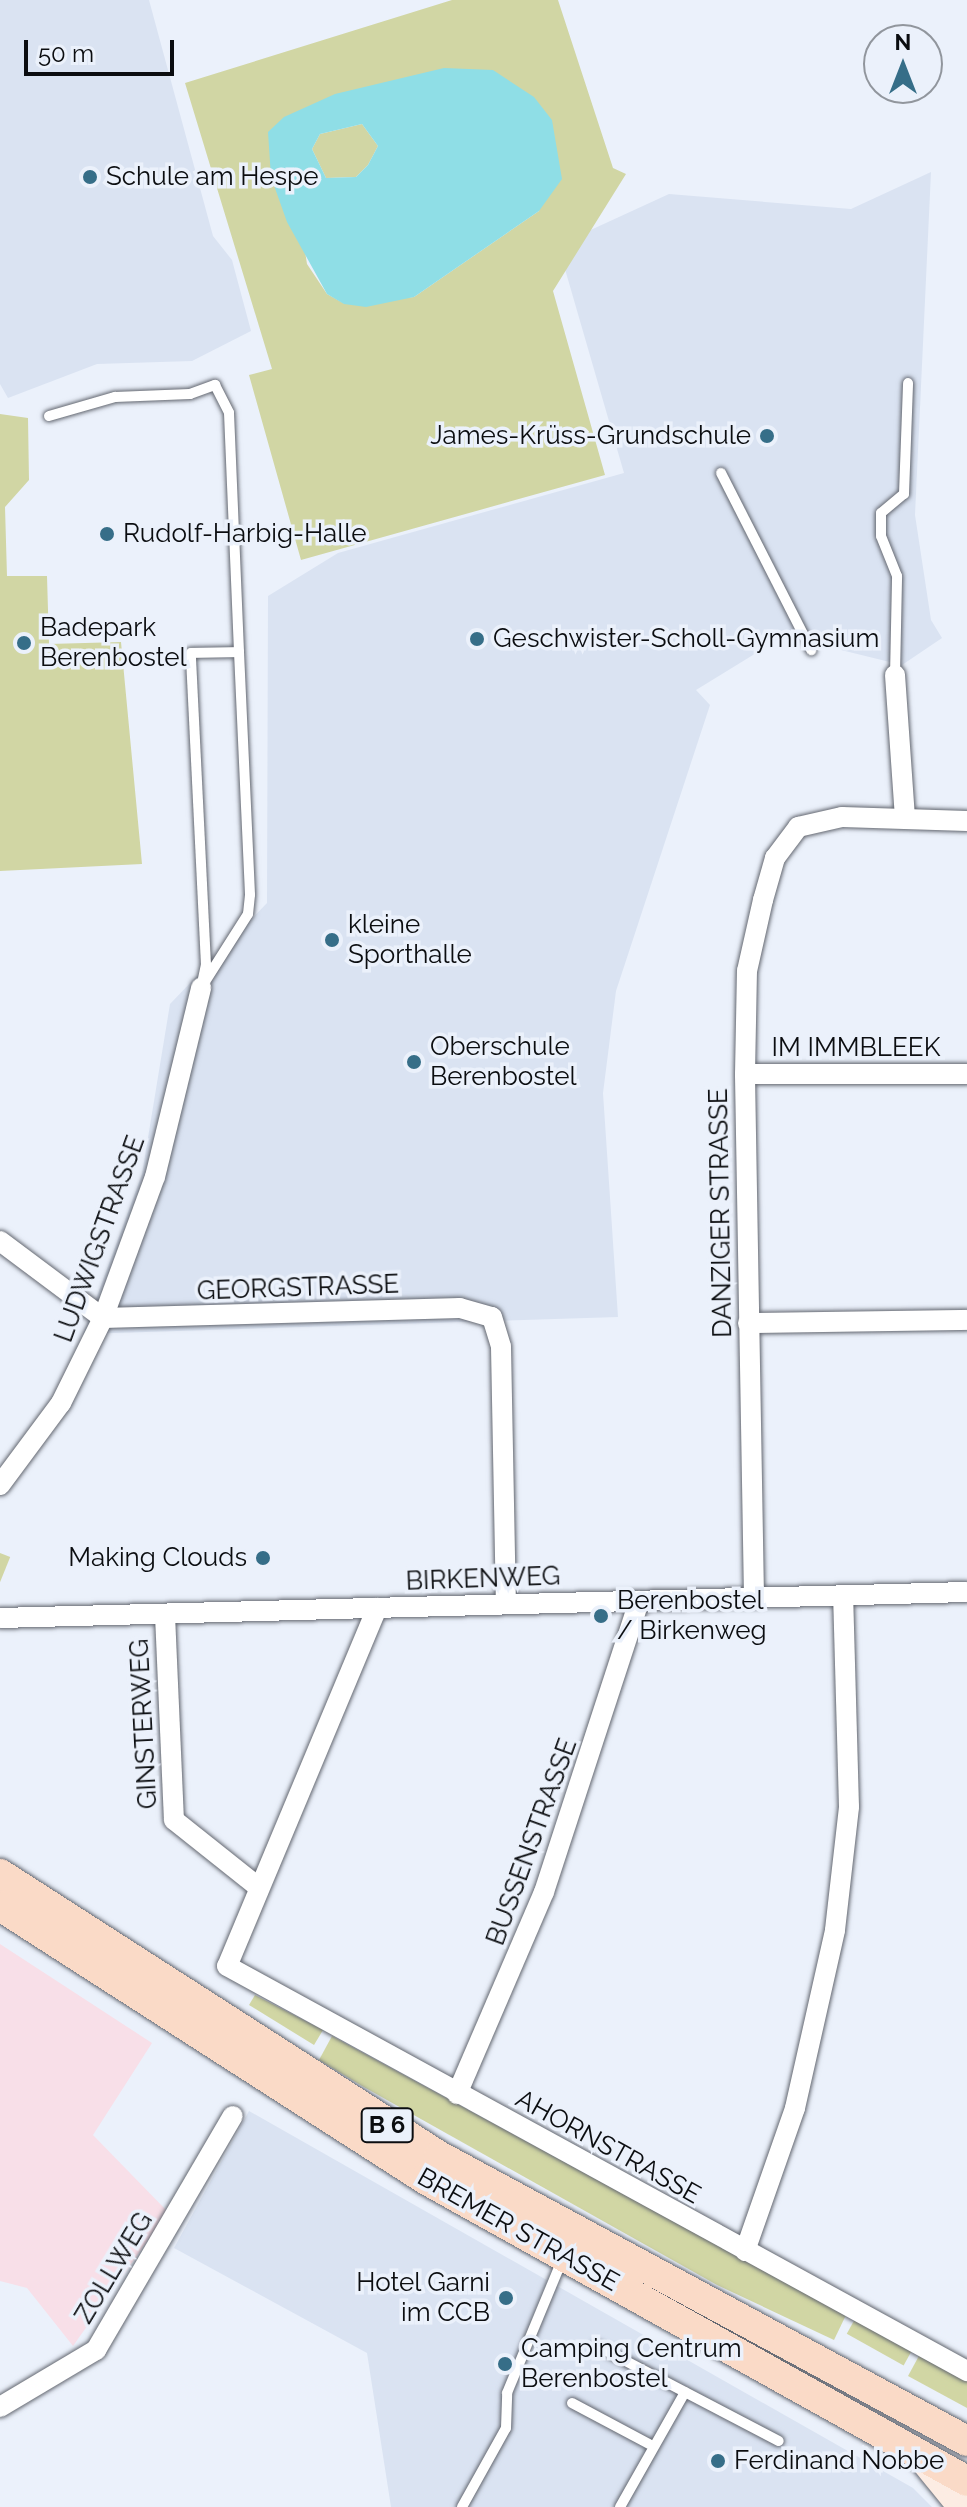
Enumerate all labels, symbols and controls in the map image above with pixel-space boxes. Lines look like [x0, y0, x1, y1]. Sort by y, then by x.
scale bar [28, 24, 178, 74]
north arrow [863, 24, 943, 104]
text: N [895, 29, 911, 55]
text: 50 m [38, 39, 94, 68]
place label: Schule am Hespe [106, 161, 318, 193]
marker: Schule am Hespe [81, 168, 99, 186]
place label: James-Krüss-Grundschule [430, 420, 751, 452]
marker: James-Krüss-Grundschule [758, 427, 776, 445]
place label: Rudolf-Harbig-Halle [123, 518, 367, 550]
marker: Rudolf-Harbig-Halle [98, 525, 116, 543]
place label: Badepark Berenbostel [40, 612, 187, 674]
place label: Geschwister-Scholl-Gymnasium [493, 623, 879, 655]
marker: Geschwister-Scholl-Gymnasium [468, 630, 486, 648]
marker: Badepark Berenbostel [15, 634, 33, 652]
place label: kleine Sporthalle [348, 909, 472, 970]
marker: kleine Sporthalle [323, 931, 341, 949]
place label: Oberschule Berenbostel [430, 1031, 577, 1092]
street label: IM IMMBLEEK [772, 1032, 940, 1064]
marker: Oberschule Berenbostel [405, 1053, 423, 1071]
street label: DANZIGER STRASSE [703, 1088, 739, 1338]
street label: LUDWIGSTRASSE [48, 1132, 152, 1346]
street label: GEORGSTRASSE [196, 1269, 400, 1307]
place label: Making Clouds [68, 1542, 247, 1574]
marker: Making Clouds [254, 1549, 272, 1567]
street label: BIRKENWEG [405, 1561, 561, 1597]
place label: Berenbostel / Birkenweg [617, 1585, 767, 1646]
marker: Berenbostel / Birkenweg [592, 1607, 610, 1625]
street label: GINSTERWEG [124, 1638, 164, 1810]
street label: BUSSENSTRASSE [480, 1734, 584, 1950]
street label: AHORNSTRASSE [510, 2083, 706, 2211]
road number: B 6 [359, 2105, 415, 2145]
street label: BREMER STRASSE [412, 2162, 624, 2298]
street label: ZOLLWEG [69, 2207, 159, 2329]
place label: Hotel Garni im CCB [356, 2267, 490, 2328]
marker: Hotel Garni im CCB [497, 2289, 515, 2307]
place label: Camping Centrum Berenbostel [521, 2333, 742, 2394]
marker: Camping Centrum Berenbostel [496, 2355, 514, 2373]
place label: Ferdinand Nobbe [734, 2445, 944, 2477]
marker: Ferdinand Nobbe [709, 2452, 727, 2470]

